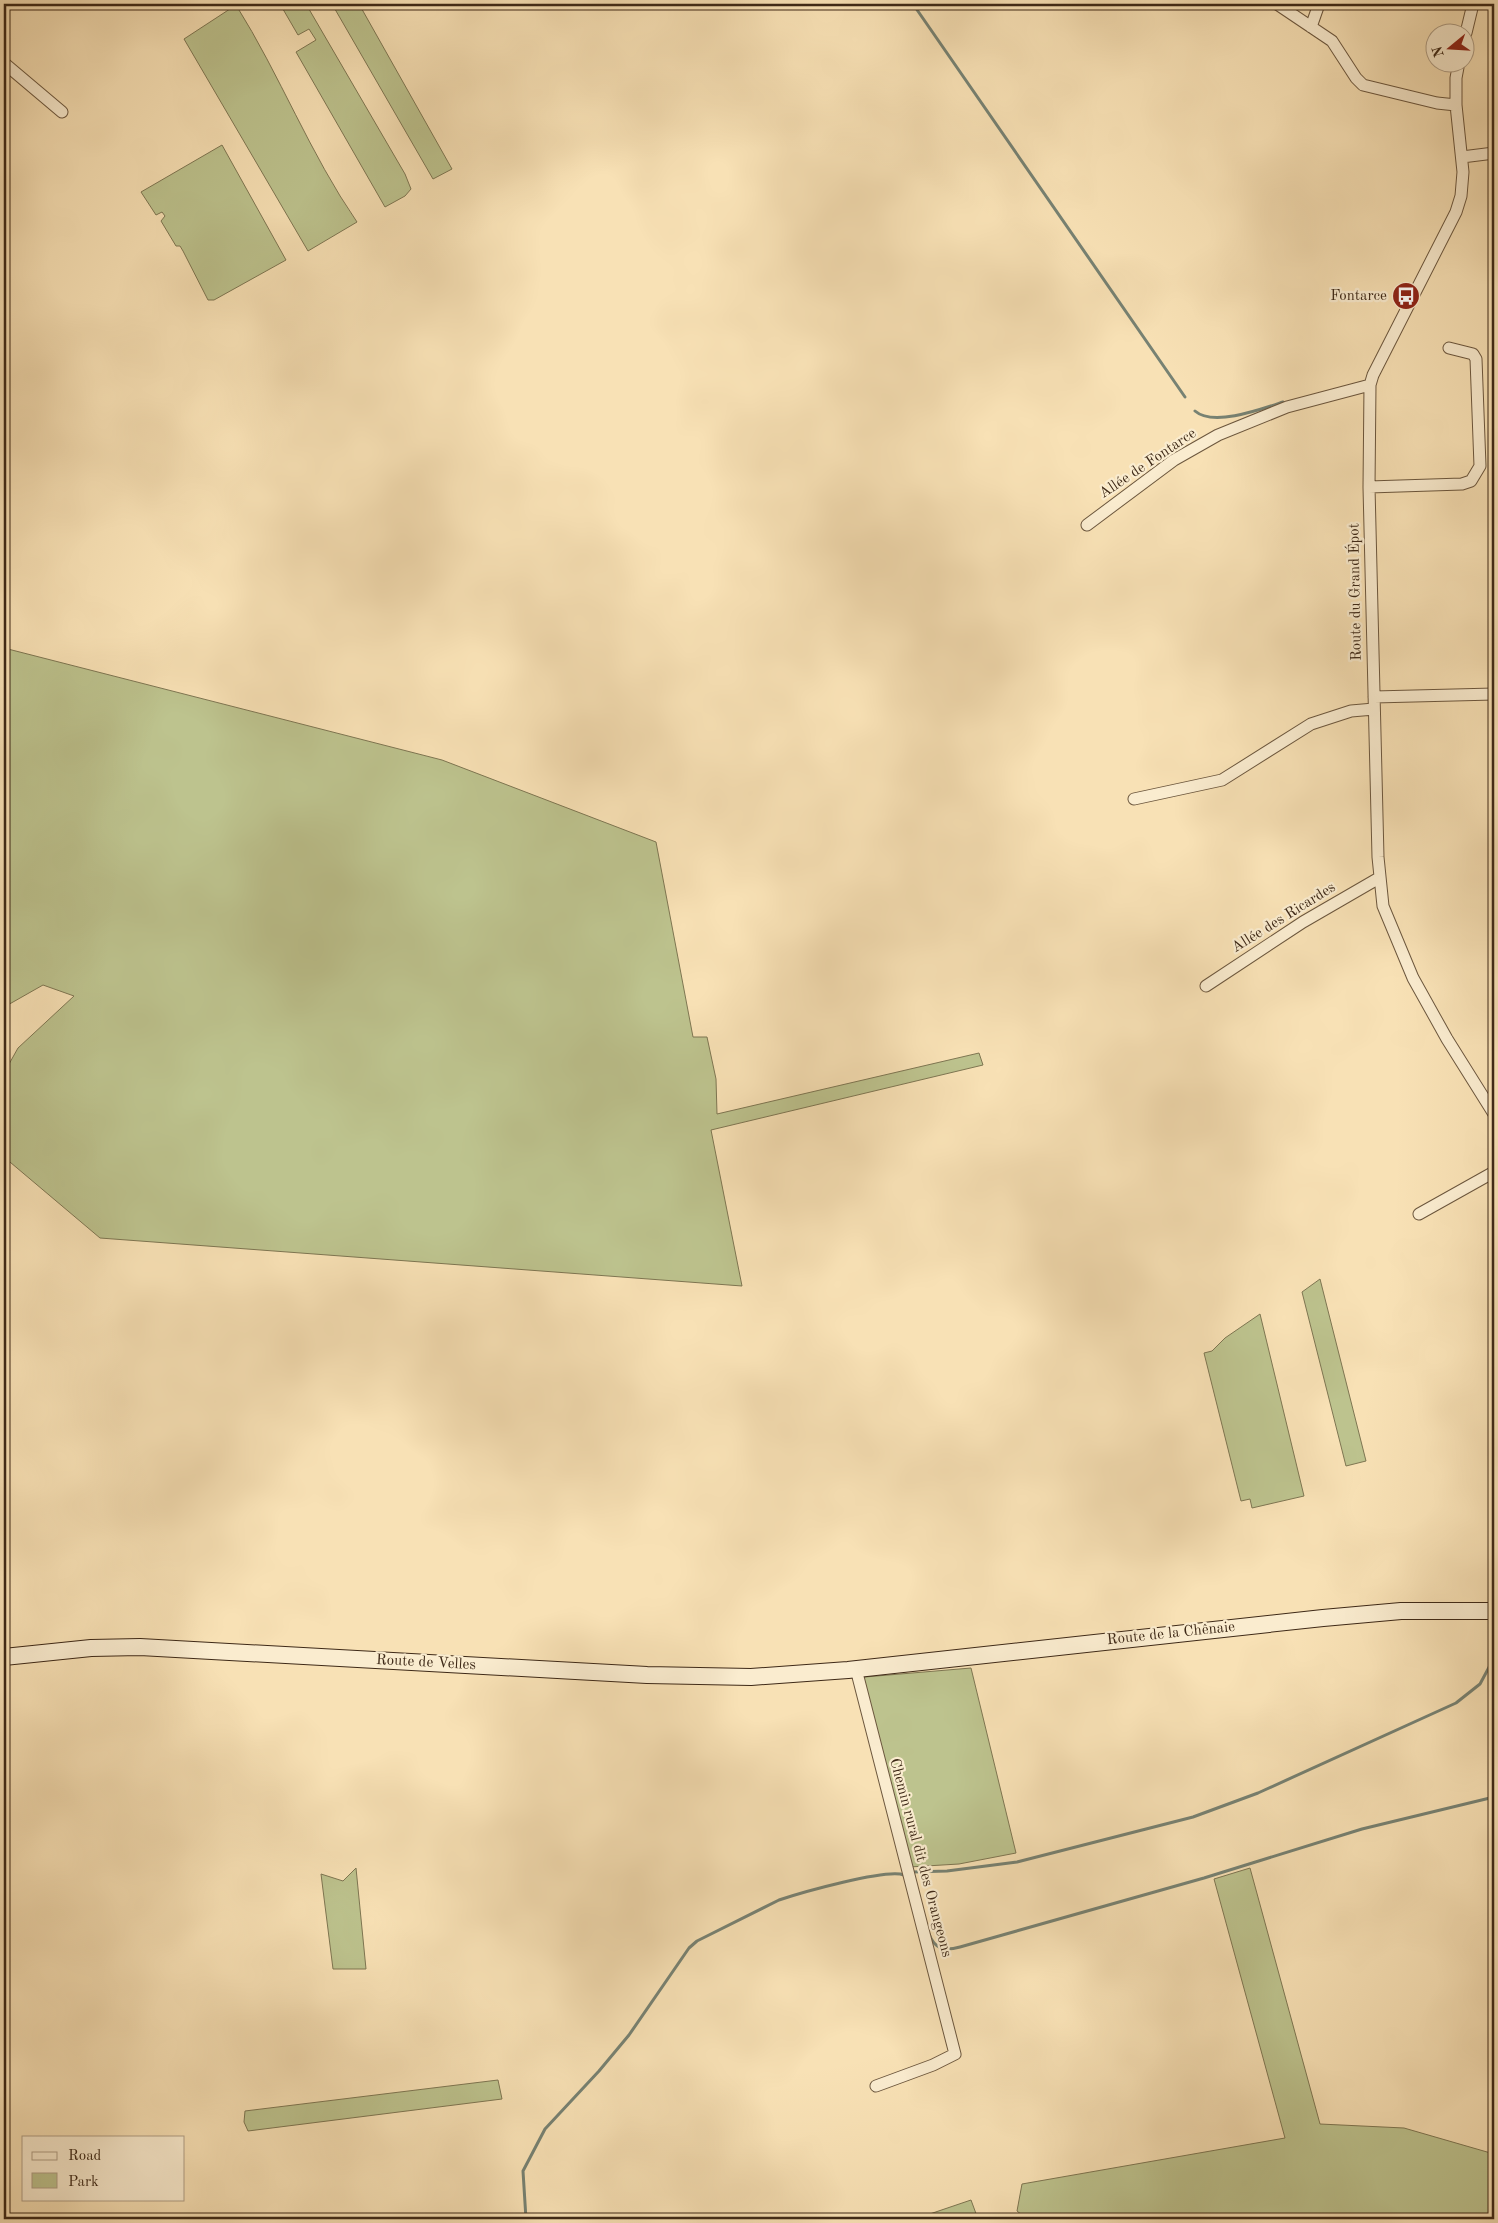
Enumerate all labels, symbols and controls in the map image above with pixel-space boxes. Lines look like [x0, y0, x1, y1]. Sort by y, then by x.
north arrow [1426, 22, 1476, 72]
text: N [1430, 44, 1447, 59]
bus stop icon: Fontarce [1391, 281, 1421, 311]
place label: Fontarce [1330, 289, 1387, 304]
street label: Allée de Fontarce [1097, 426, 1199, 502]
street label: Route du Grand Épot [1344, 523, 1365, 661]
street label: Allée des Ricardes [1230, 880, 1338, 956]
street label: Route de la Chênaie [1106, 1620, 1236, 1648]
street label: Route de Velles [376, 1653, 476, 1673]
street label: Chemin rural dit des Orangeons [886, 1757, 954, 1959]
legend [22, 2136, 185, 2200]
text: Road [68, 2149, 102, 2164]
text: Park [68, 2175, 99, 2190]

